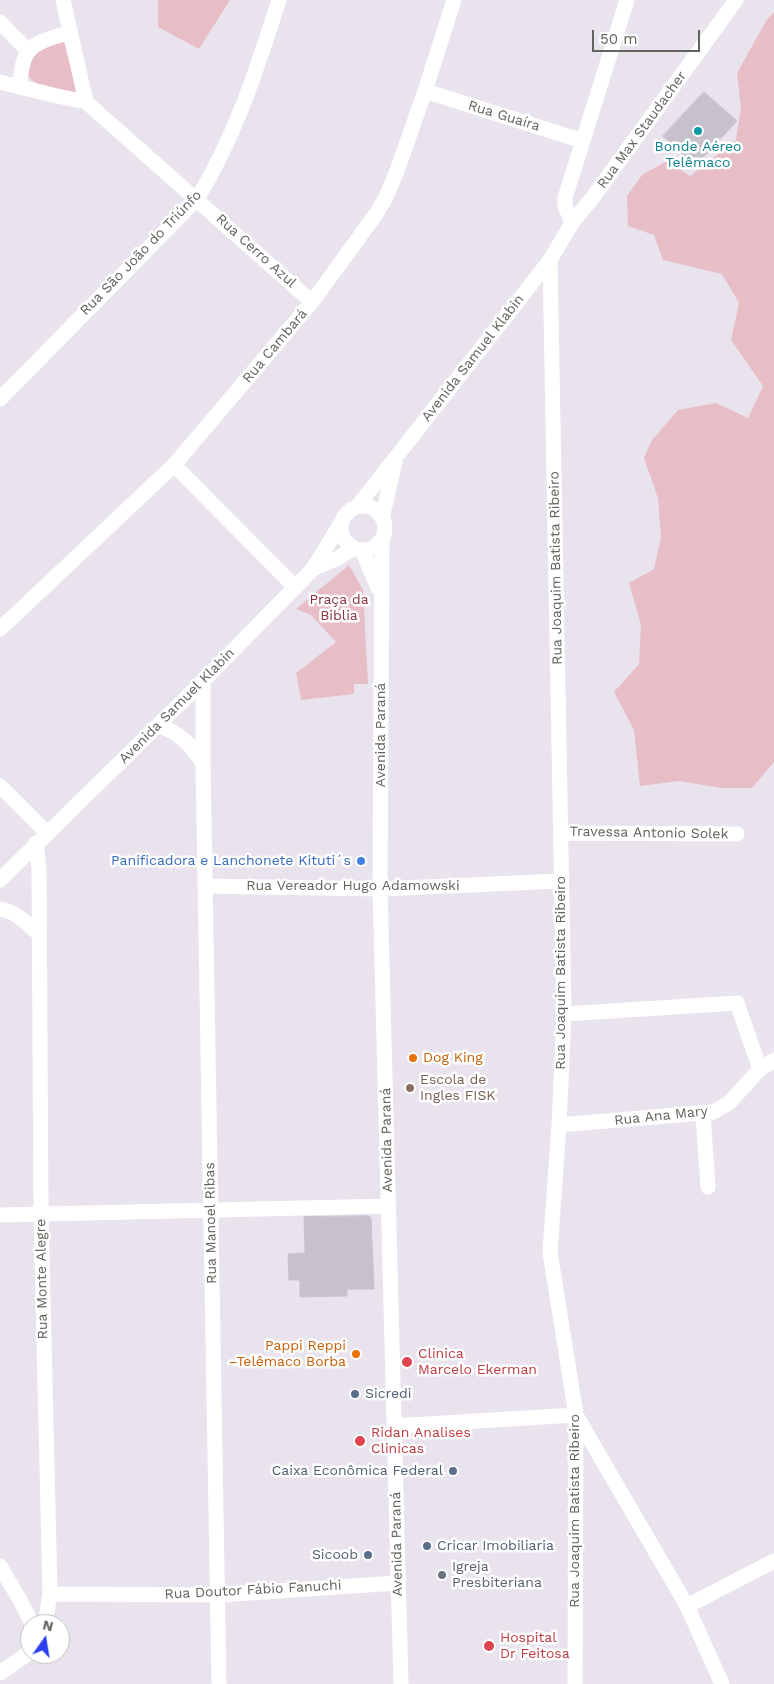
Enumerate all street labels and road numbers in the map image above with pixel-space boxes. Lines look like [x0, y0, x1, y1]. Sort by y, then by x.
street label: Rua Max Staudacher [594, 68, 690, 192]
street label: Rua Guaíra [466, 97, 542, 135]
street label: Rua São João do Triúnfo [77, 187, 205, 319]
street label: Rua Cerro Azul [212, 211, 300, 291]
street label: Avenida Samuel Klabin [418, 291, 528, 425]
street label: Rua Cambará [239, 306, 311, 386]
street label: Rua Joaquim Batista Ribeiro [546, 471, 566, 665]
street label: Avenida Samuel Klabin [116, 645, 238, 767]
street label: Avenida Paraná [373, 683, 389, 787]
street label: Travessa Antonio Solek [569, 823, 729, 843]
street label: Rua Joaquim Batista Ribeiro [553, 876, 569, 1070]
street label: Rua Vereador Hugo Adamowski [246, 878, 460, 894]
street label: Avenida Paraná [378, 1088, 396, 1192]
street label: Rua Ana Mary [613, 1103, 709, 1129]
street label: Rua Manoel Ribas [202, 1162, 220, 1284]
street label: Rua Monte Alegre [33, 1219, 51, 1339]
street label: Rua Joaquim Batista Ribeiro [567, 1414, 583, 1608]
street label: Avenida Paraná [388, 1492, 406, 1596]
street label: Rua Doutor Fábio Fanuchi [164, 1577, 342, 1603]

